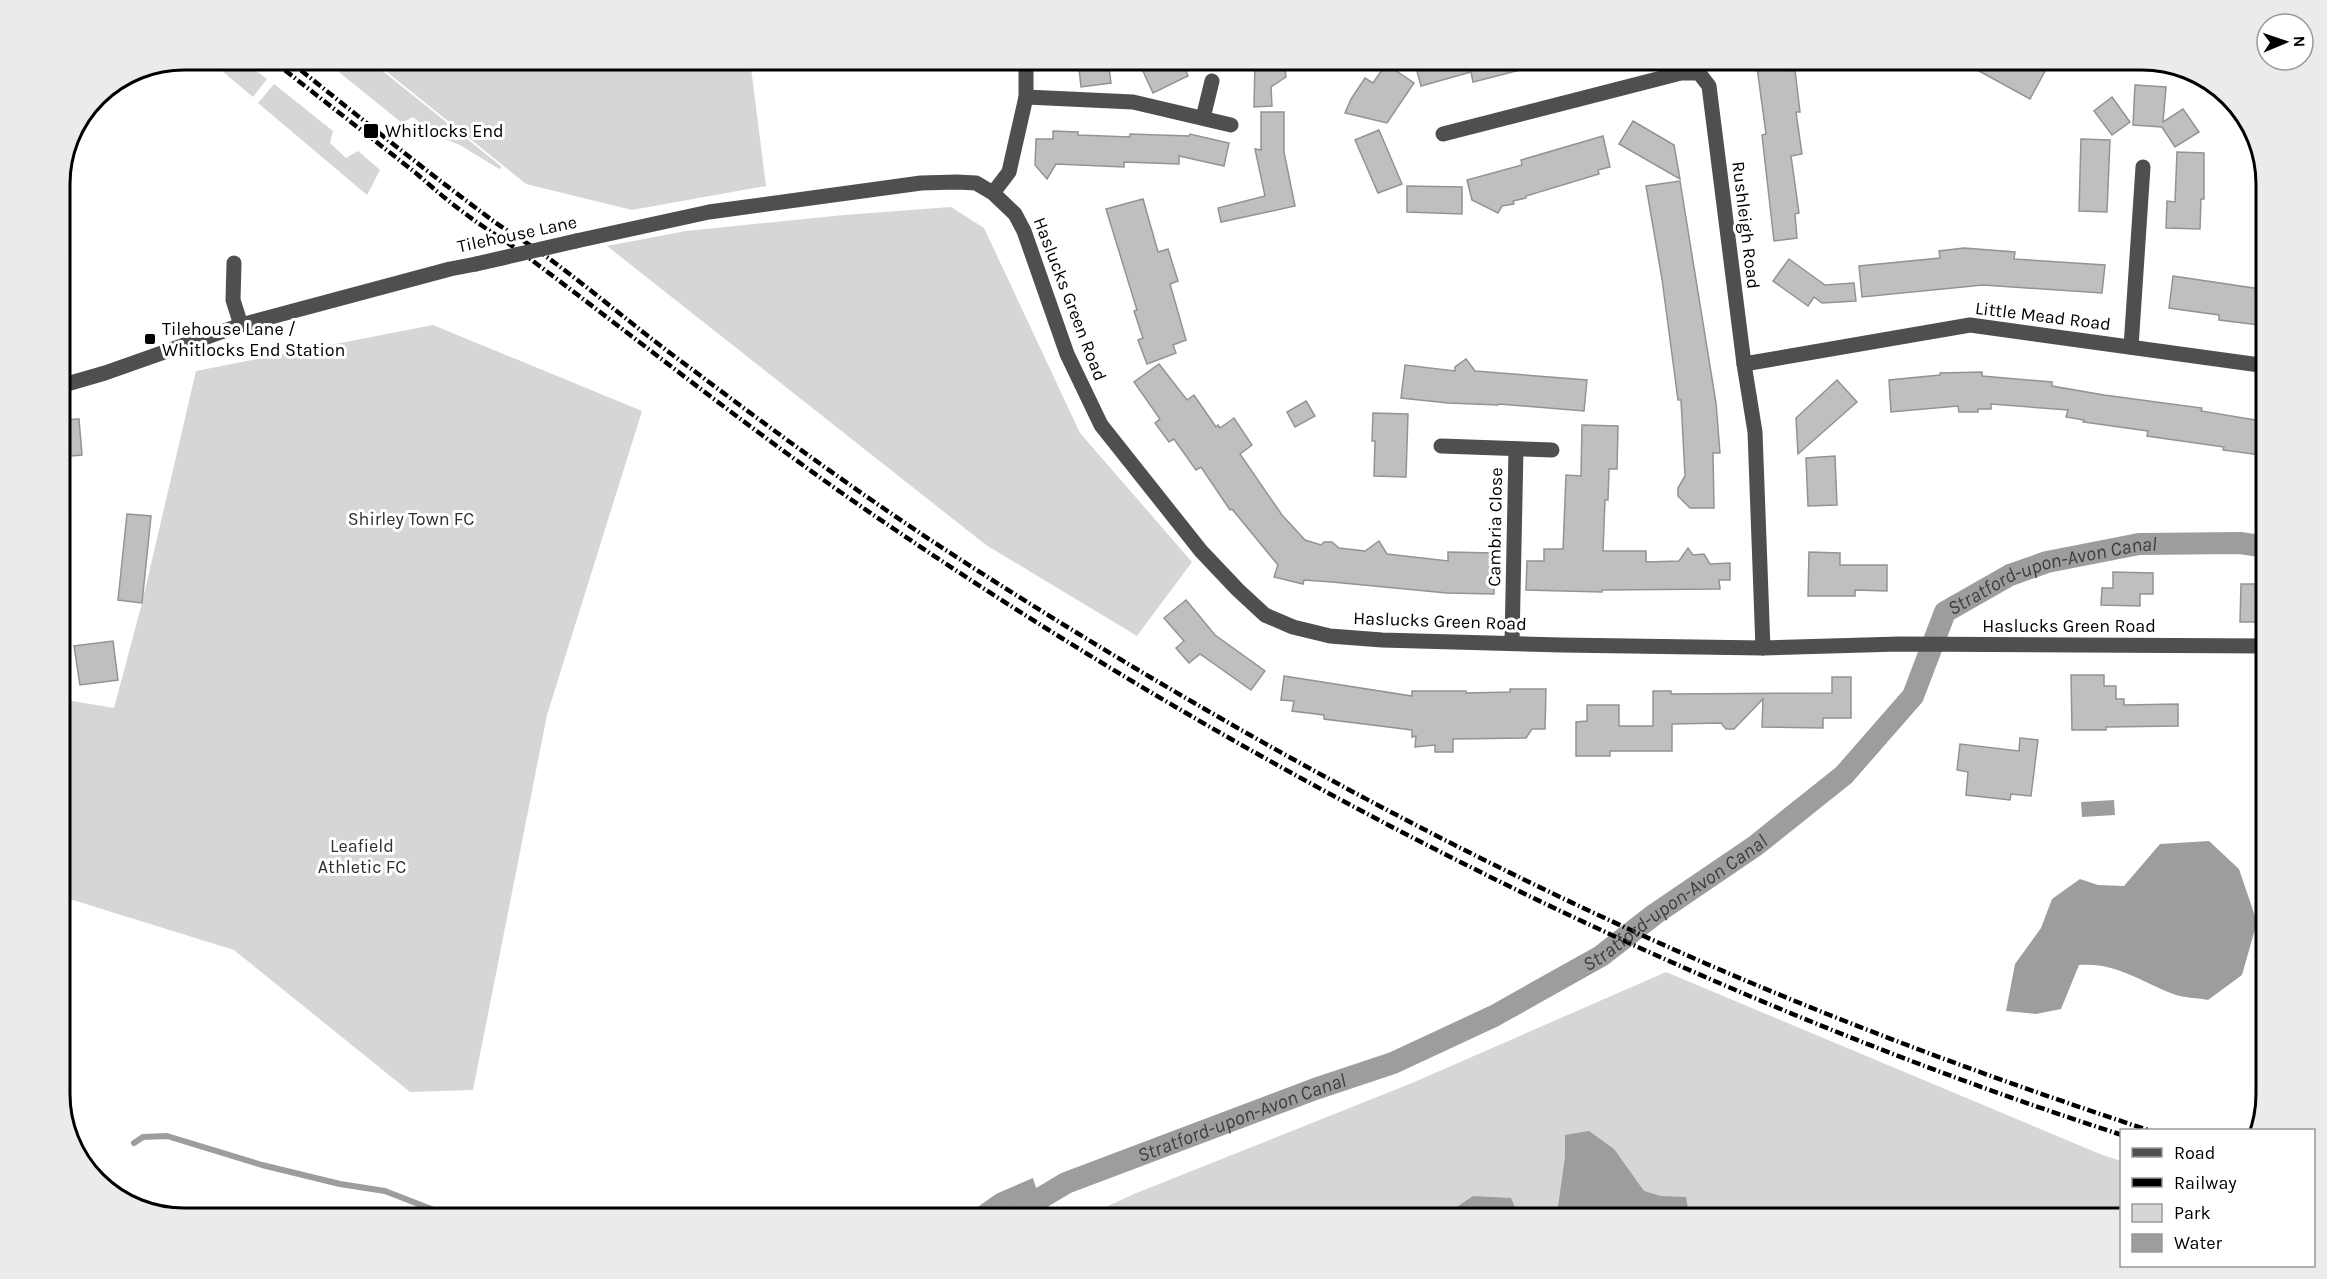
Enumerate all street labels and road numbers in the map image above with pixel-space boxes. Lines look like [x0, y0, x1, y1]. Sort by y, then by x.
street label: Rushleigh Road [1727, 160, 1765, 290]
street label: Tilehouse Lane [455, 211, 579, 257]
street label: Haslucks Green Road [1029, 214, 1111, 384]
street label: Little Mead Road [1974, 297, 2112, 335]
street label: Cambria Close [1483, 467, 1507, 587]
street label: Haslucks Green Road [1353, 607, 1527, 635]
street label: Haslucks Green Road [1982, 615, 2156, 637]

